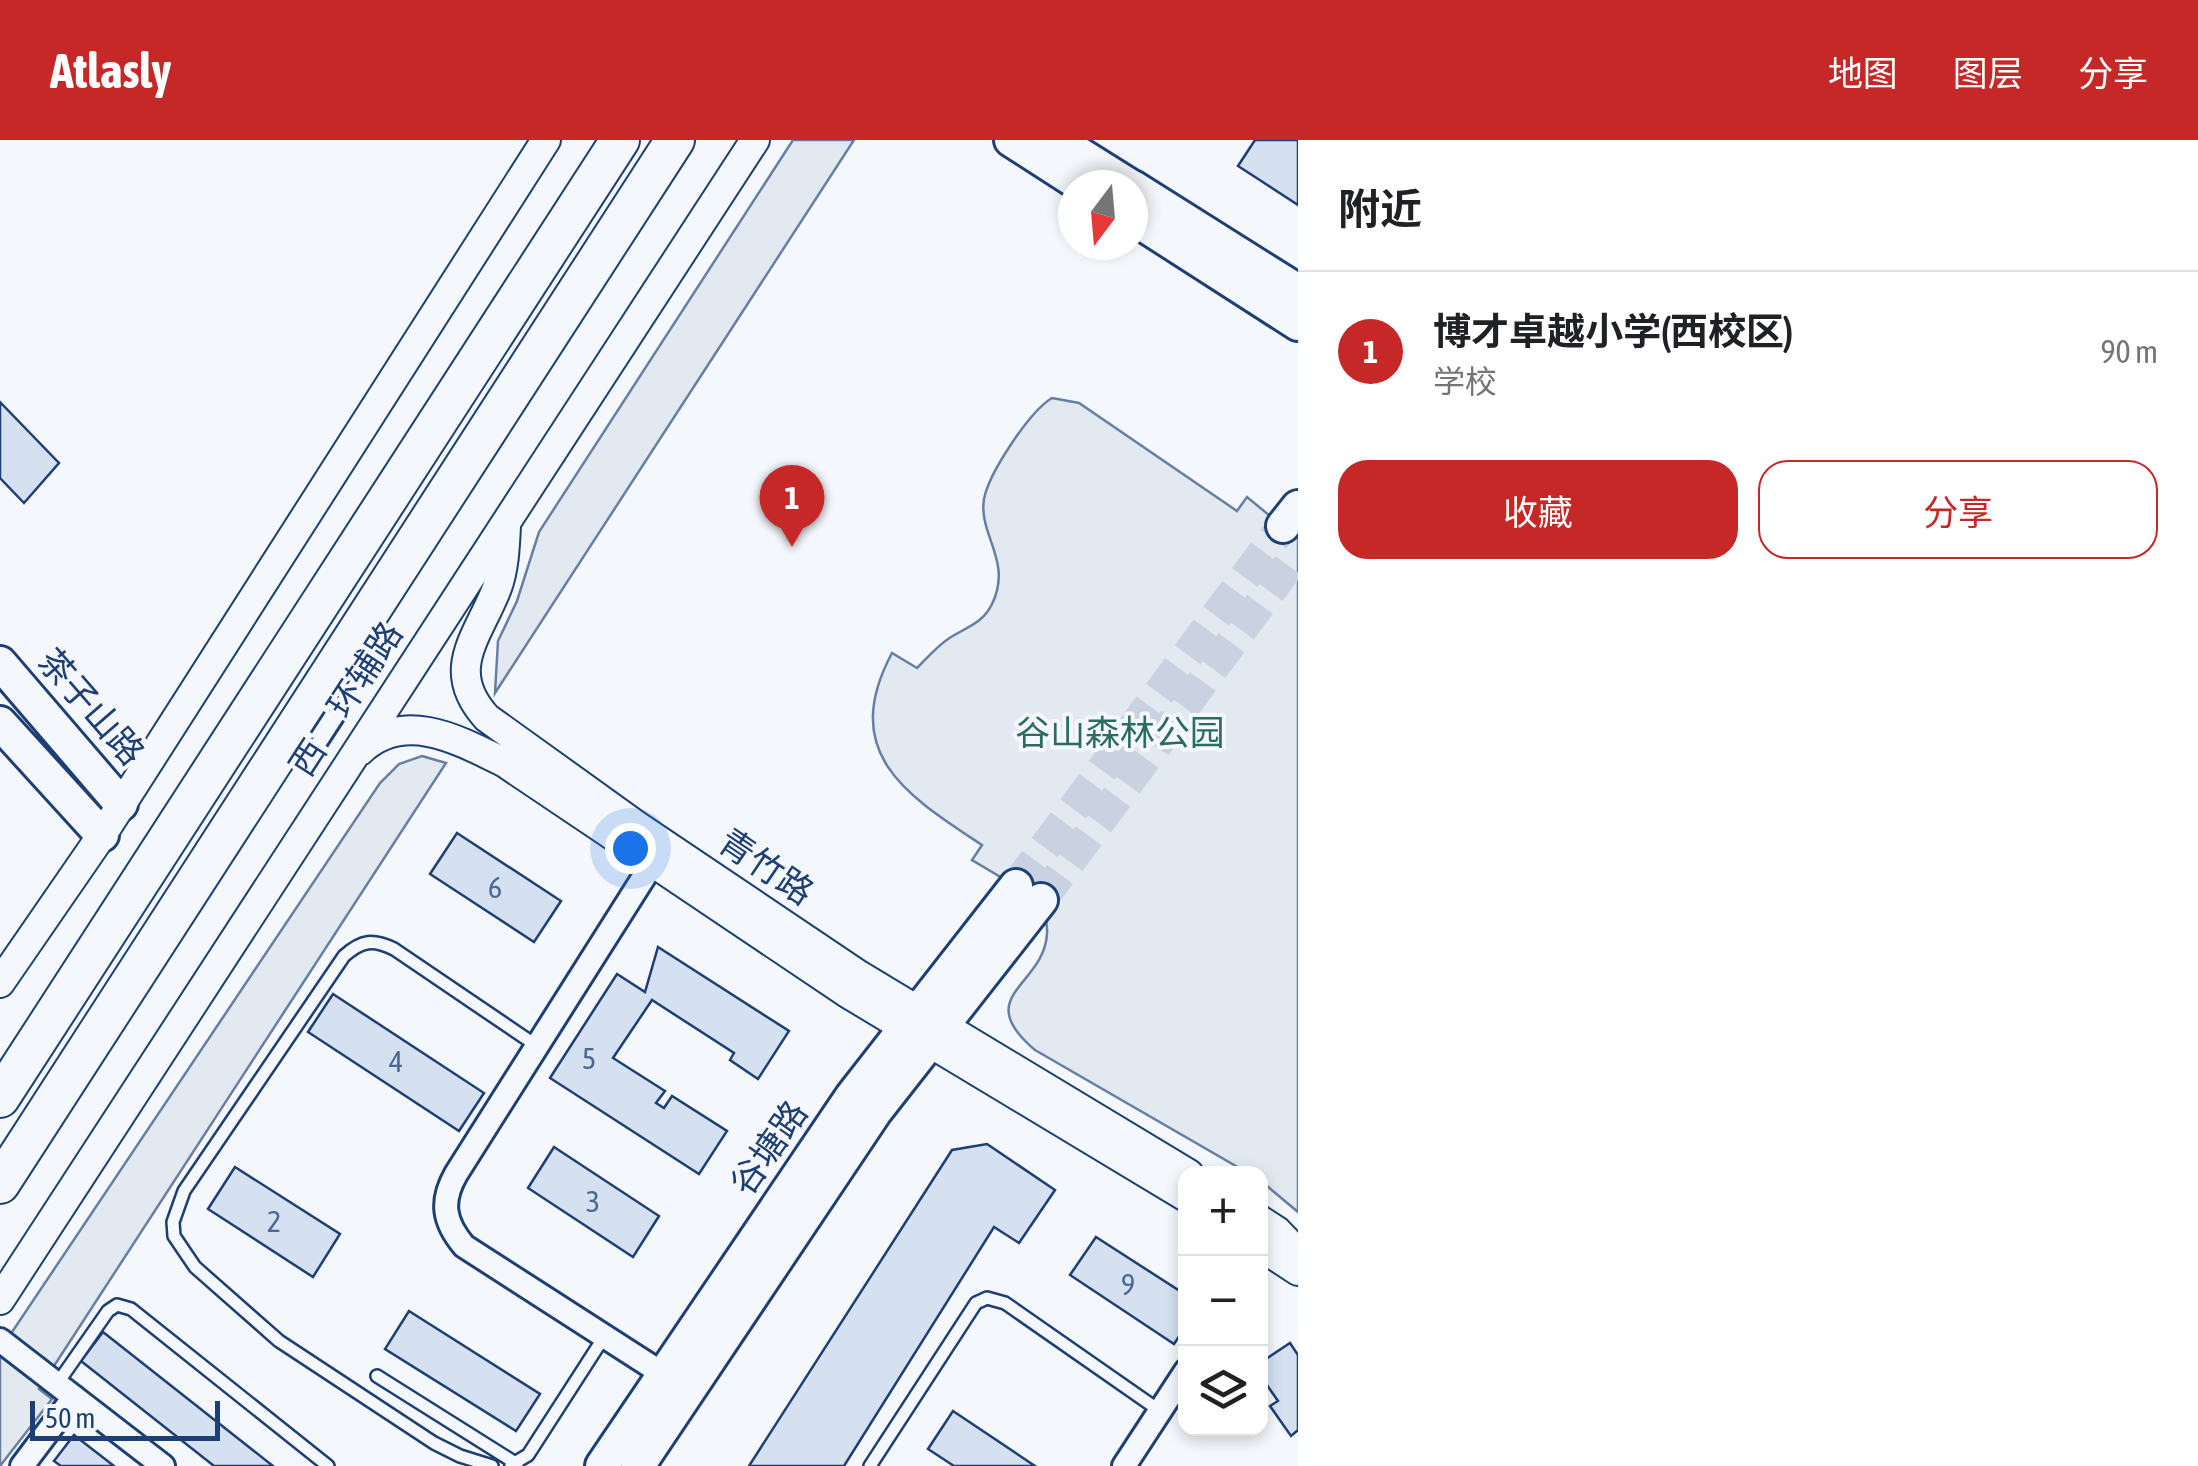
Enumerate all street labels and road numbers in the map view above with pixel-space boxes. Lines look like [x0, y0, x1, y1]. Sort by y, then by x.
street label: 西二环辅路 [281, 614, 410, 783]
street label: 茶子山路 [31, 640, 153, 772]
street label: 青竹路 [712, 820, 821, 912]
street label: 谷塘路 [722, 1093, 815, 1202]

